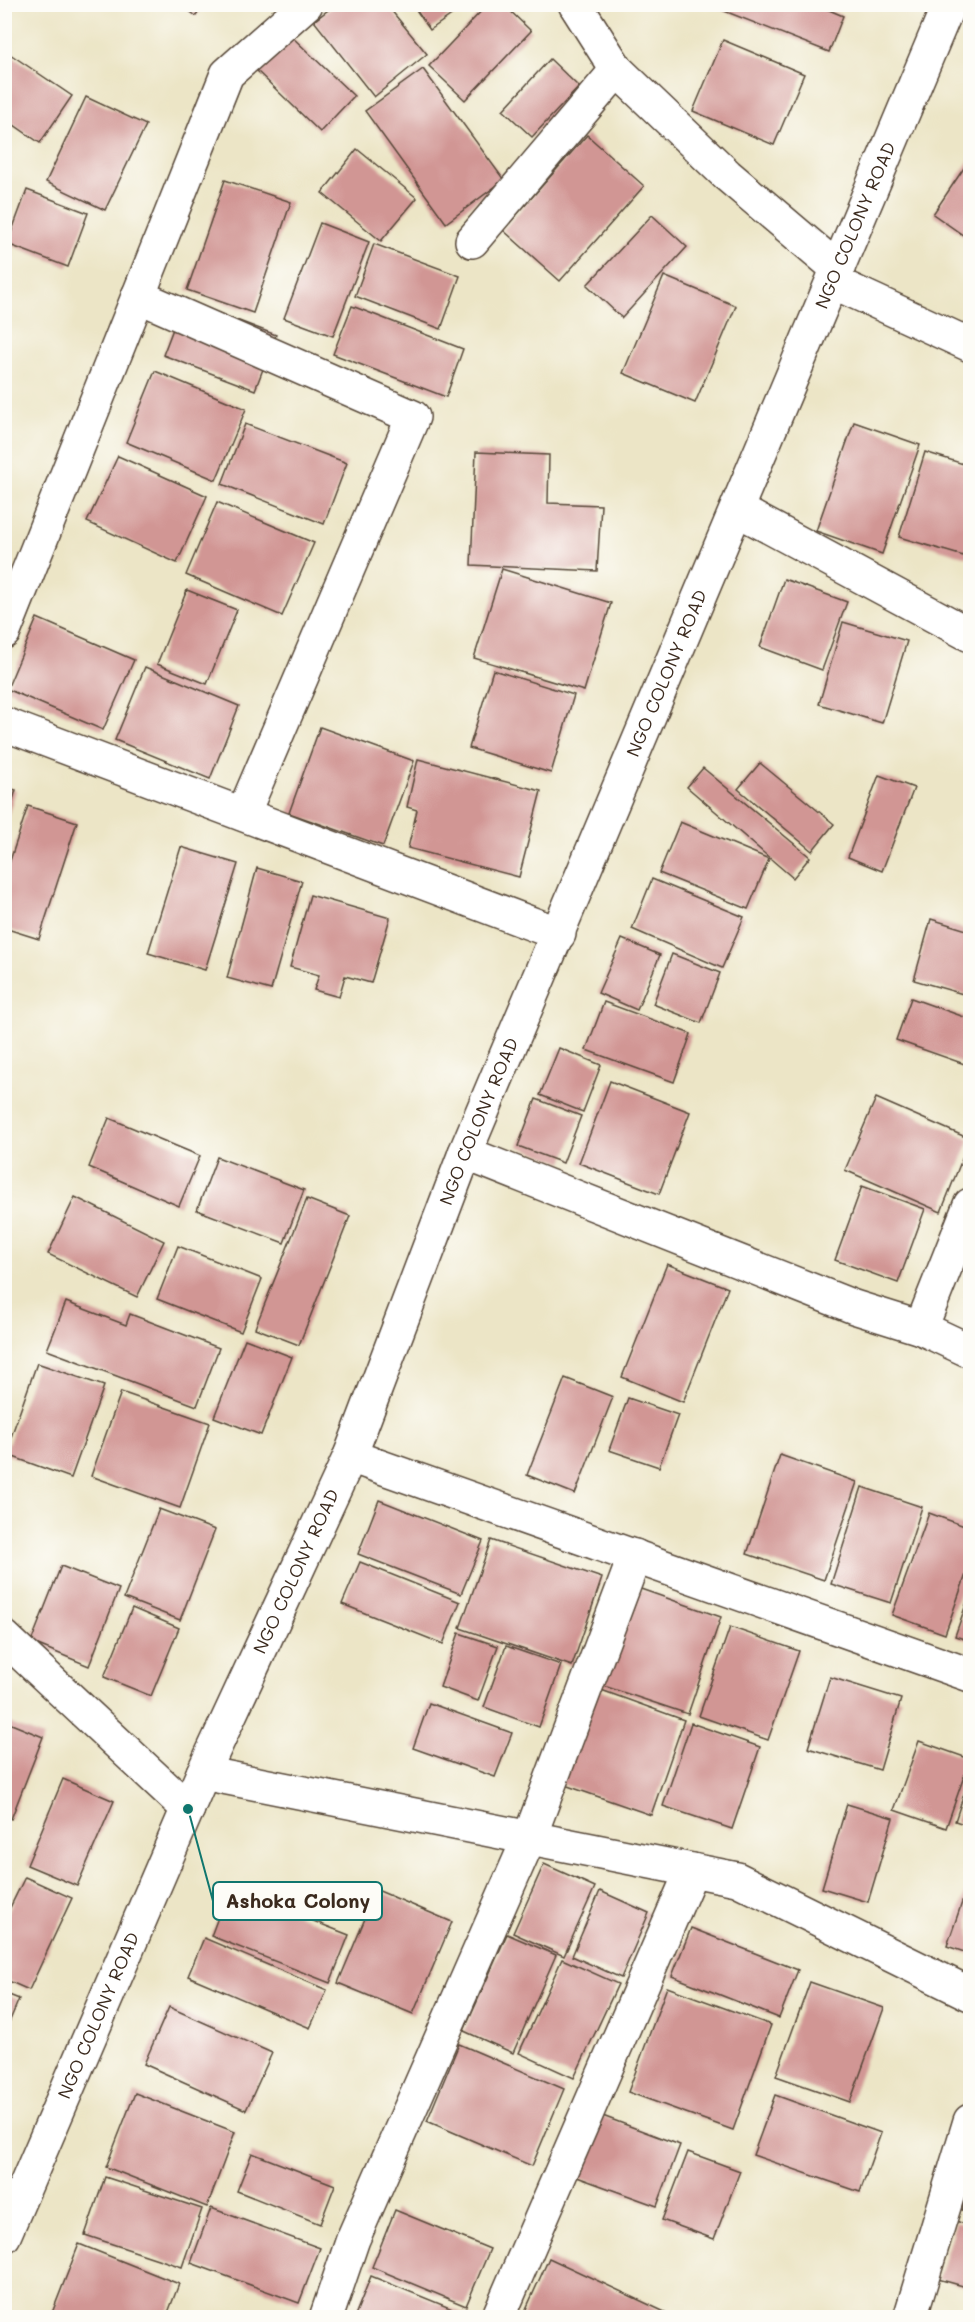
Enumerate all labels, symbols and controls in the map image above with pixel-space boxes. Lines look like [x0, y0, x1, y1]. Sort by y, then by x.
street label: NGO COLONY ROAD [809, 138, 901, 312]
street label: NGO COLONY ROAD [620, 586, 712, 760]
street label: NGO COLONY ROAD [433, 1034, 523, 1208]
street label: NGO COLONY ROAD [247, 1485, 344, 1657]
callout: Ashoka Colony [213, 1882, 382, 1920]
text: Ashoka Colony [226, 1887, 371, 1913]
street label: NGO COLONY ROAD [51, 1928, 144, 2102]

